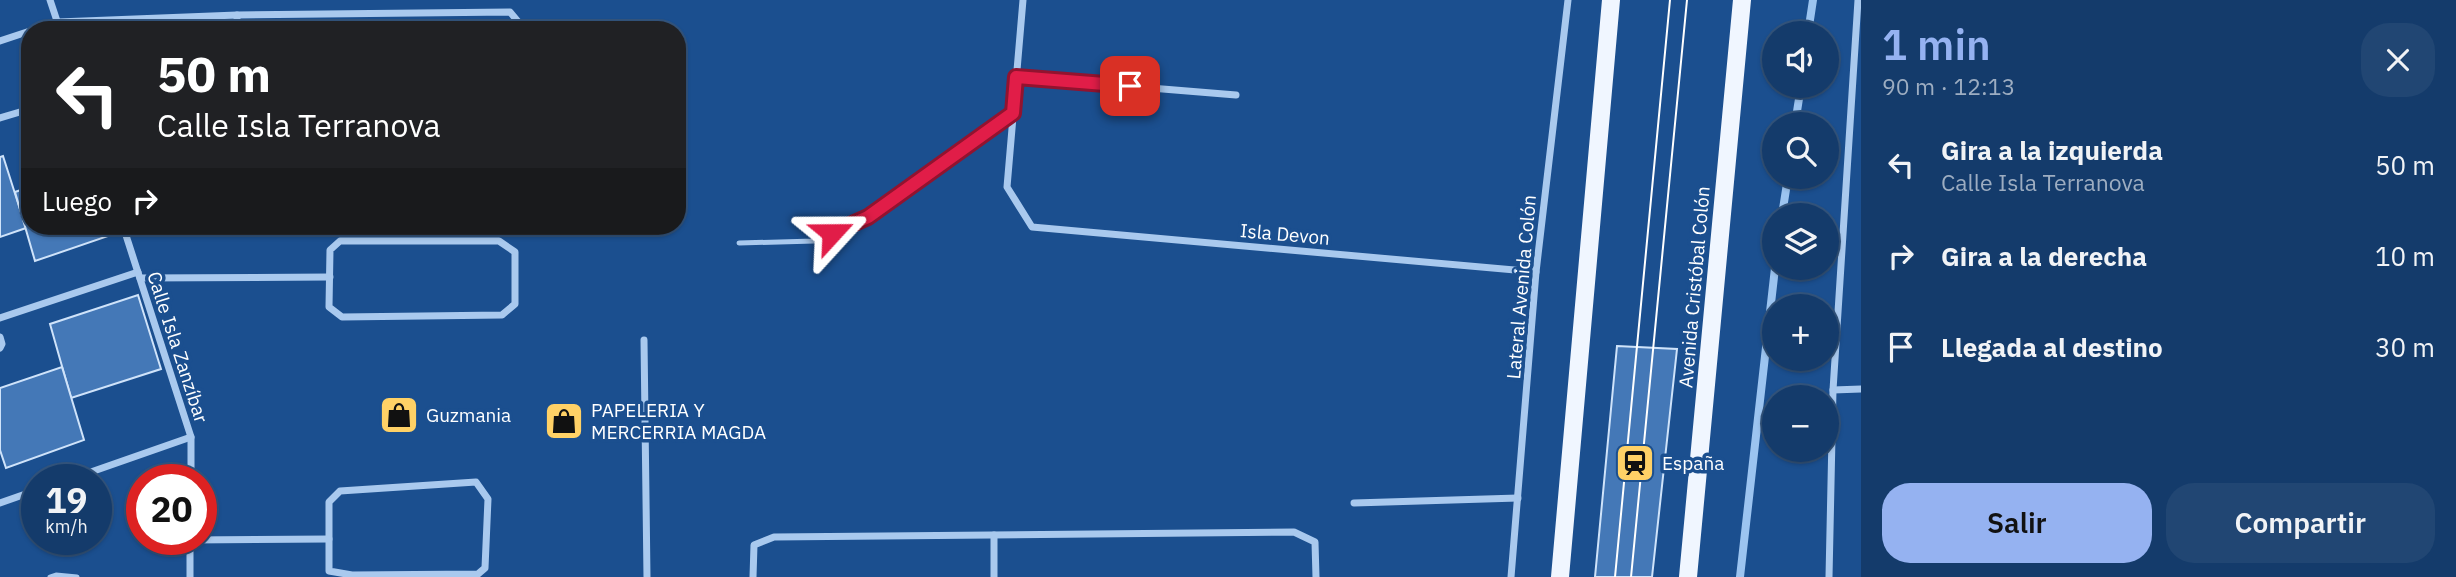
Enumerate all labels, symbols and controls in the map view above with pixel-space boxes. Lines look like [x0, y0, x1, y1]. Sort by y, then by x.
text: 1 min [1882, 17, 1991, 72]
map controls [1762, 21, 1839, 462]
button: sound [1762, 21, 1839, 98]
button: close [2361, 23, 2435, 97]
text: 50 m [157, 42, 271, 105]
icon: left [42, 49, 133, 140]
pin [1100, 56, 1160, 116]
icon: arrive [1111, 67, 1149, 105]
text: 90 m · 12:13 [1882, 71, 2015, 101]
text: Calle Isla Terranova [157, 104, 441, 146]
button: search [1762, 112, 1839, 189]
text: Gira a la izquierda [1941, 133, 2163, 167]
icon: left [1882, 146, 1920, 184]
text: 50 m [2375, 148, 2435, 182]
text: Calle Isla Terranova [1941, 167, 2145, 197]
icon: right [126, 182, 164, 220]
text: Luego [42, 184, 112, 218]
street label: Avenida Cristóbal Colón [1673, 185, 1715, 389]
street label: Lateral Avenida Colón [1501, 194, 1541, 380]
position arrow [795, 196, 869, 270]
button: layers [1762, 203, 1839, 280]
street label: Isla Devon [1239, 218, 1331, 250]
icon: right [1882, 237, 1920, 275]
text: Gira a la derecha [1941, 239, 2147, 273]
text: 10 m [2375, 239, 2435, 273]
street label: Calle Isla Zanzíbar [142, 268, 214, 426]
button: + [1762, 294, 1839, 371]
icon: arrive [1882, 328, 1920, 366]
text: Llegada al destino [1941, 330, 2163, 364]
text: 30 m [2375, 330, 2435, 364]
button: − [1762, 385, 1839, 462]
shop icon: Guzmania [378, 394, 420, 436]
place label: PAPELERIA Y MERCERRIA MAGDA [591, 398, 766, 444]
shop icon: PAPELERIA Y MERCERRIA MAGDA [543, 400, 585, 442]
place label: Guzmania [426, 403, 511, 427]
station icon: España [1614, 442, 1656, 484]
place label: España [1662, 451, 1724, 475]
speed limit sign: 20 [126, 464, 217, 555]
text: 19 [45, 477, 88, 523]
button: Salir [1882, 483, 2152, 563]
button: Compartir [2166, 483, 2435, 563]
text: km/h [45, 515, 88, 538]

